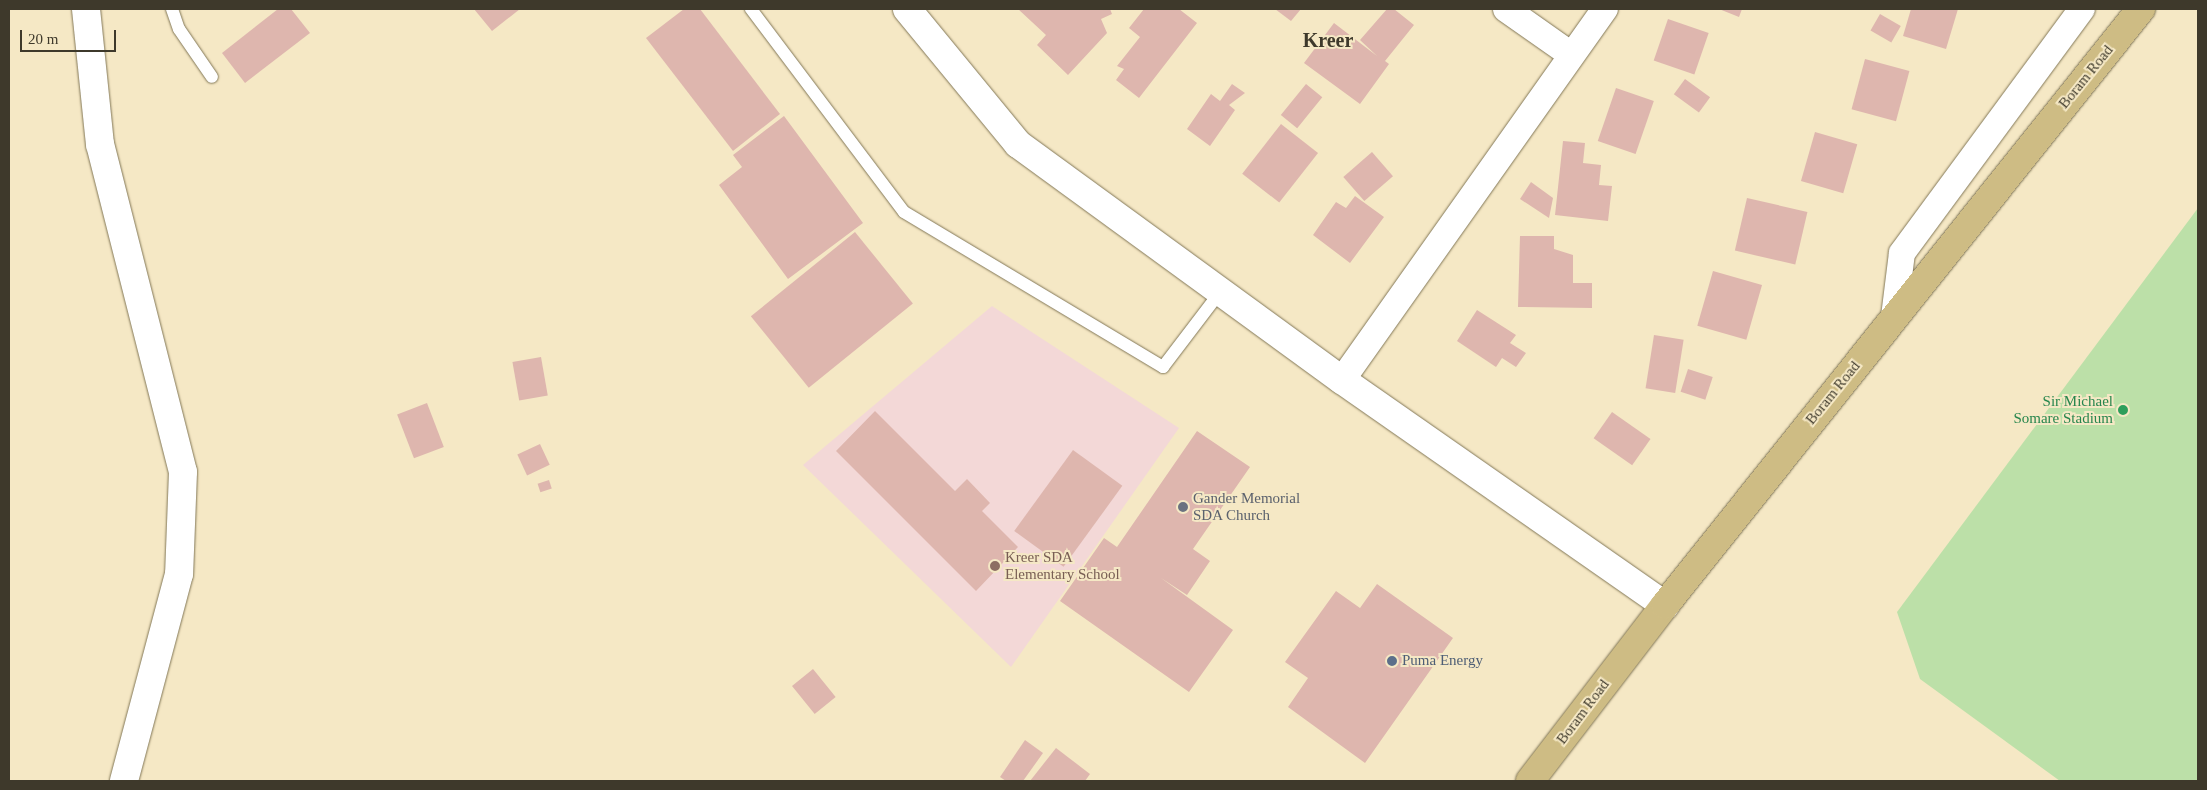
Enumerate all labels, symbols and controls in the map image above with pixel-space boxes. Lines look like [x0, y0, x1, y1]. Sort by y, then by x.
scale bar [22, 20, 119, 52]
district label: Kreer [1303, 28, 1353, 52]
text: 20 m [28, 31, 58, 47]
street label: Boram Road [2055, 42, 2117, 112]
street label: Boram Road [1802, 358, 1864, 428]
place label: Sir Michael Somare Stadium [2013, 392, 2113, 427]
marker: Sir Michael Somare Stadium [2117, 404, 2129, 416]
place label: Gander Memorial SDA Church [1193, 489, 1300, 524]
marker: Gander Memorial SDA Church [1177, 501, 1189, 513]
place label: Kreer SDA Elementary School [1005, 548, 1120, 583]
marker: Kreer SDA Elementary School [989, 560, 1001, 572]
place label: Puma Energy [1402, 652, 1483, 670]
marker: Puma Energy [1386, 655, 1398, 667]
street label: Boram Road [1553, 676, 1613, 748]

